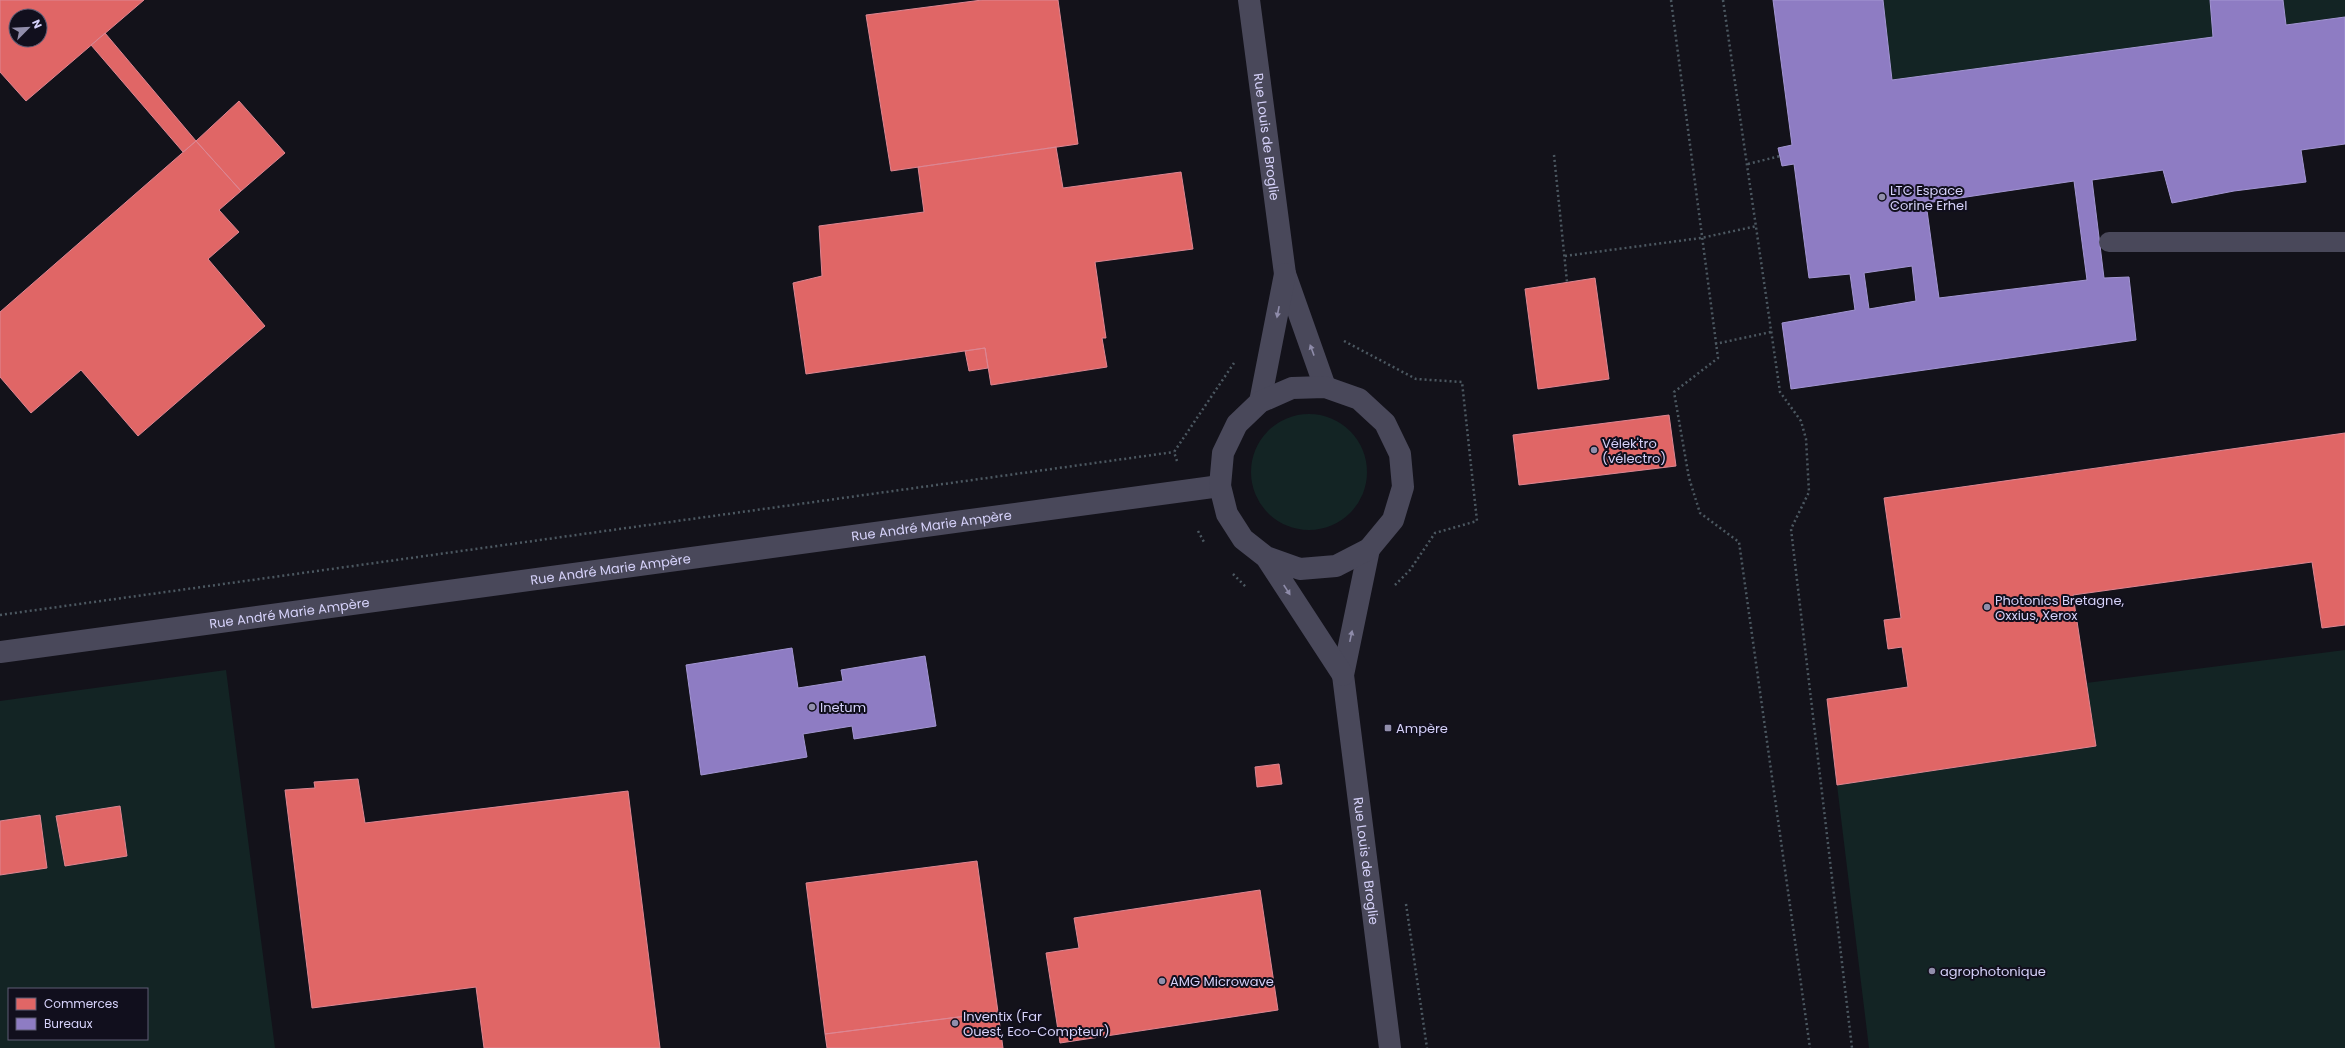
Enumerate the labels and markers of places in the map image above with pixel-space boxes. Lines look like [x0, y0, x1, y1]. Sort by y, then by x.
place label: LTC Espace Corine Erhel [1890, 181, 1967, 215]
marker: LTC Espace Corine Erhel [1877, 192, 1887, 202]
place label: Vélek'tro (vélectro) [1602, 434, 1666, 468]
marker: Vélek'tro (vélectro) [1589, 445, 1599, 455]
place label: Photonics Bretagne, Oxxius, Xerox [1995, 591, 2124, 625]
marker: Photonics Bretagne, Oxxius, Xerox [1982, 602, 1992, 612]
place label: Inetum [820, 698, 866, 717]
marker: Inetum [807, 702, 817, 712]
place label: Ampère [1396, 719, 1448, 738]
marker: Ampère [1383, 723, 1393, 733]
place label: agrophotonique [1940, 962, 2046, 981]
marker: agrophotonique [1927, 966, 1937, 976]
place label: AMG Microwave [1170, 972, 1274, 991]
marker: AMG Microwave [1157, 976, 1167, 986]
place label: Inventix (Far Ouest, Eco-Compteur) [963, 1007, 1110, 1041]
marker: Inventix (Far Ouest, Eco-Compteur) [950, 1018, 960, 1028]

